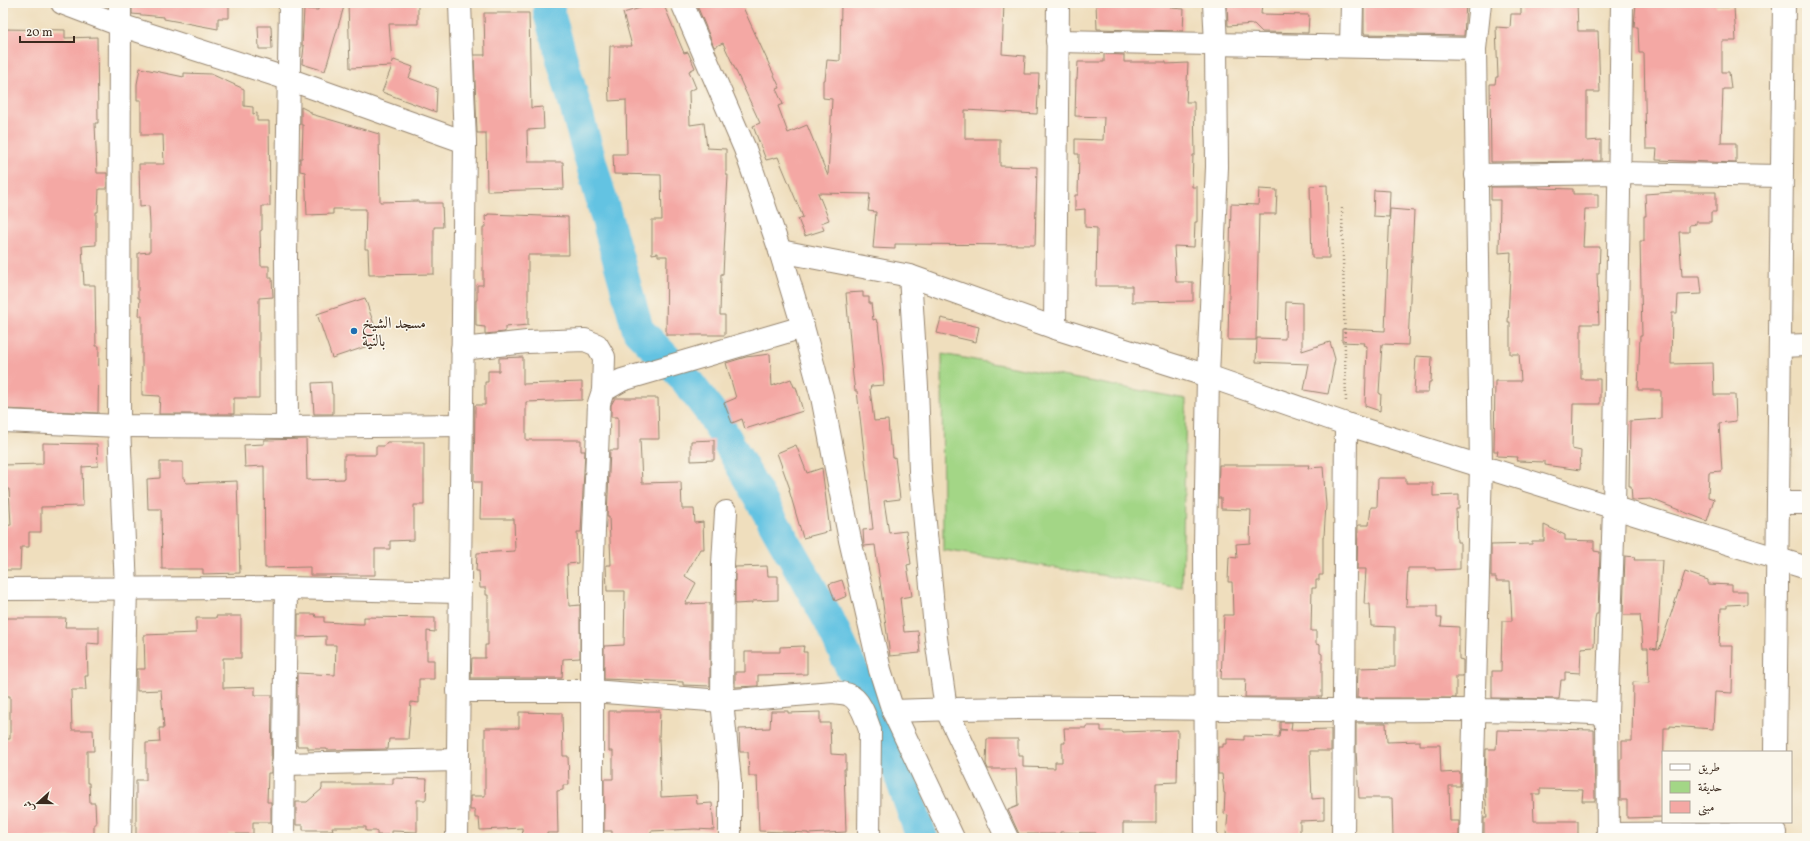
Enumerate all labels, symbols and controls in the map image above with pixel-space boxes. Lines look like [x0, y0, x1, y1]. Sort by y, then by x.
scale bar [20, 18, 74, 44]
text: 20 m [26, 25, 53, 41]
place label: مسجد الشيخ بالنية [362, 313, 426, 353]
marker: مسجد الشيخ بالنية [349, 326, 359, 336]
legend [1662, 751, 1792, 823]
text: طريق [1698, 760, 1720, 776]
text: حديقة [1698, 780, 1722, 796]
north arrow [18, 783, 58, 823]
text: ش [21, 798, 39, 814]
text: مبنى [1698, 800, 1714, 816]

